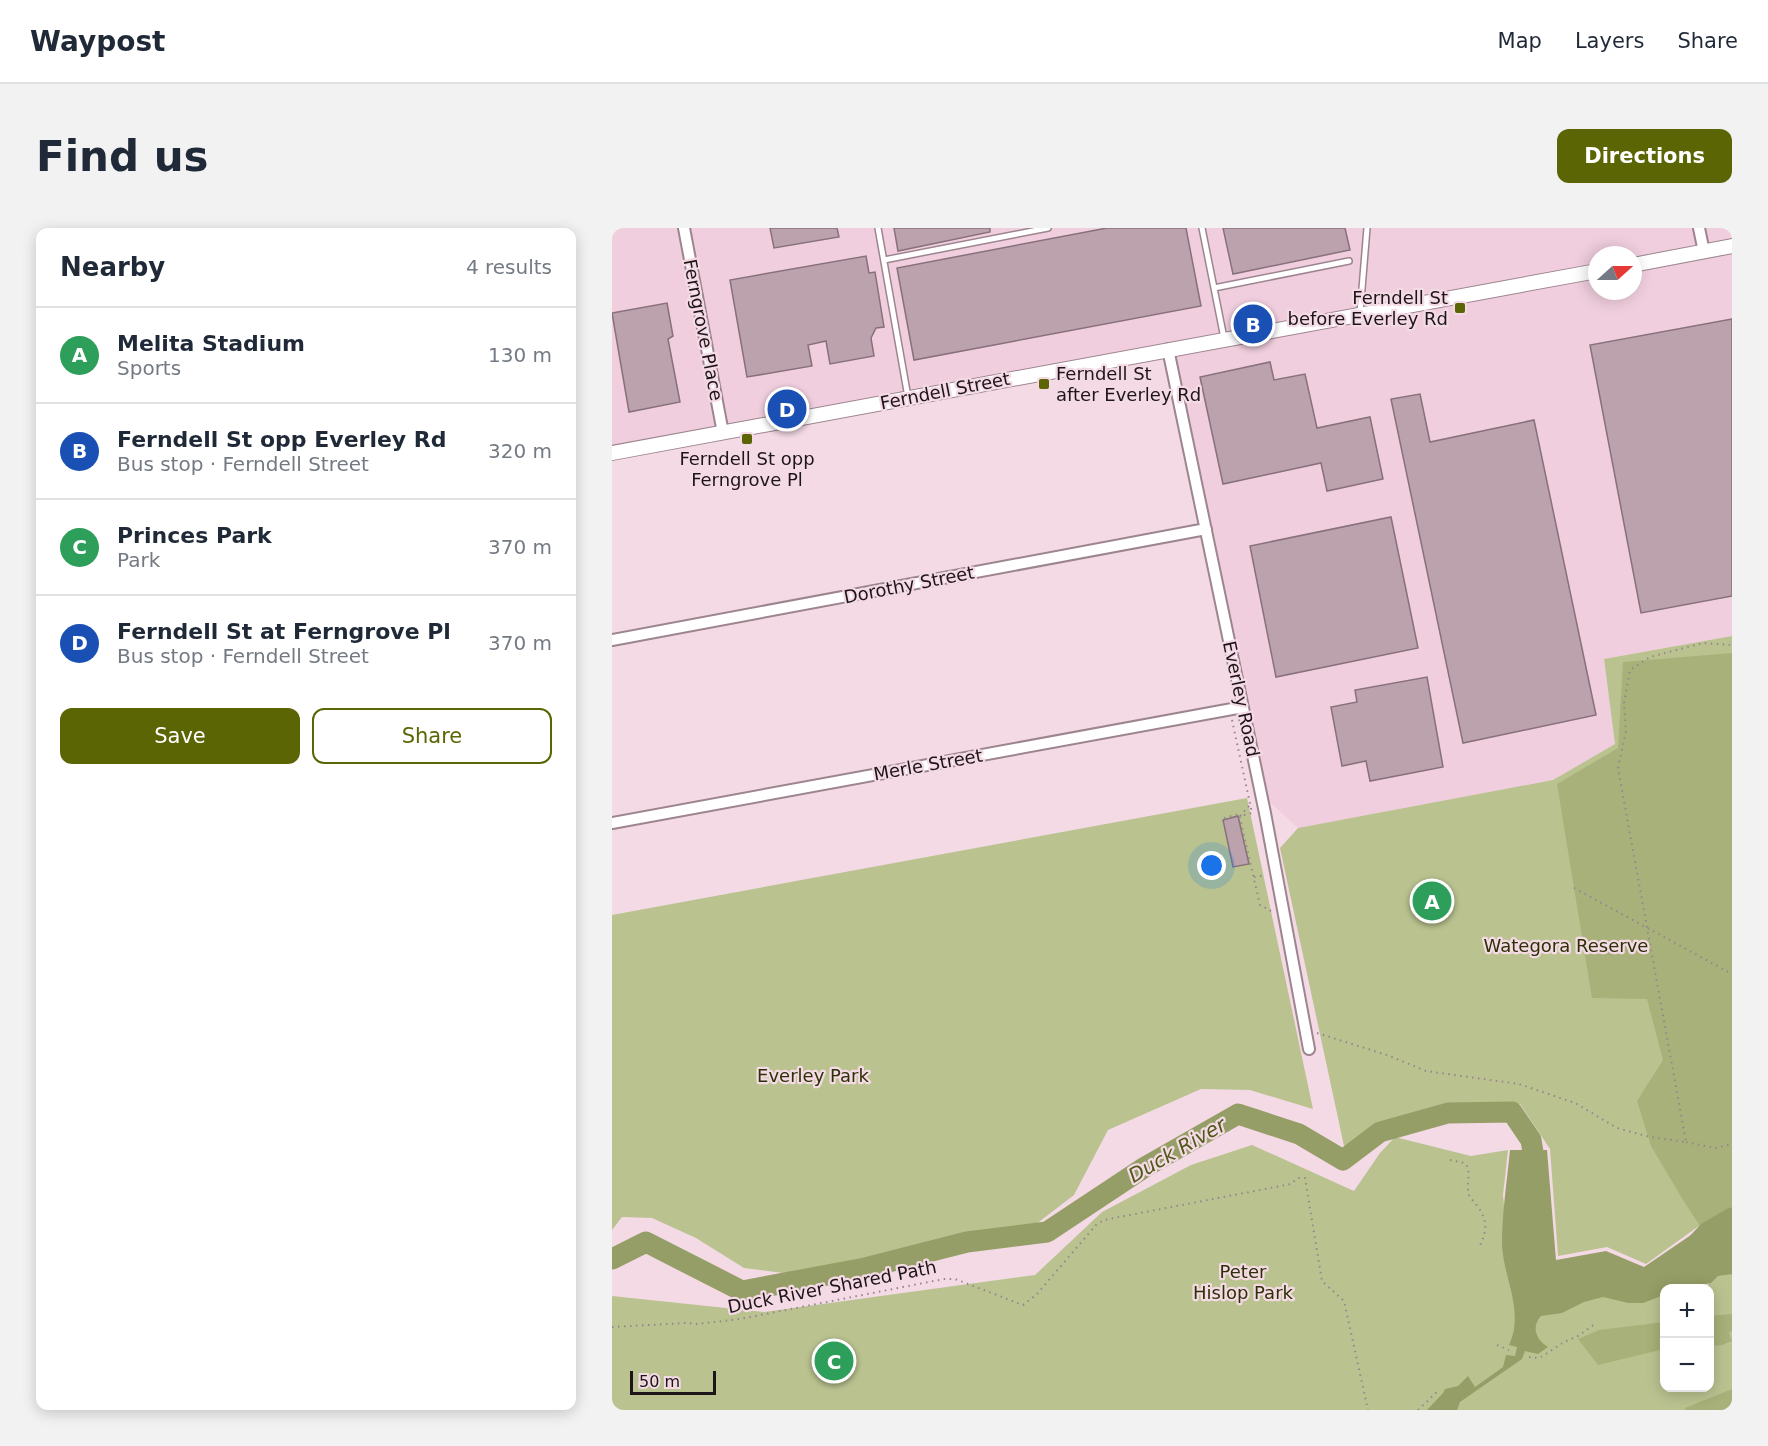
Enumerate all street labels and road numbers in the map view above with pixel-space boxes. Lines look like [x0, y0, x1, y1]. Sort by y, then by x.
street label: Ferngrove Place [679, 257, 728, 402]
street label: Ferndell Street [878, 368, 1012, 413]
street label: Dorothy Street [842, 562, 976, 607]
street label: Everley Road [1219, 639, 1264, 759]
street label: Merle Street [872, 745, 984, 784]
street label: Duck River Shared Path [726, 1256, 938, 1317]

